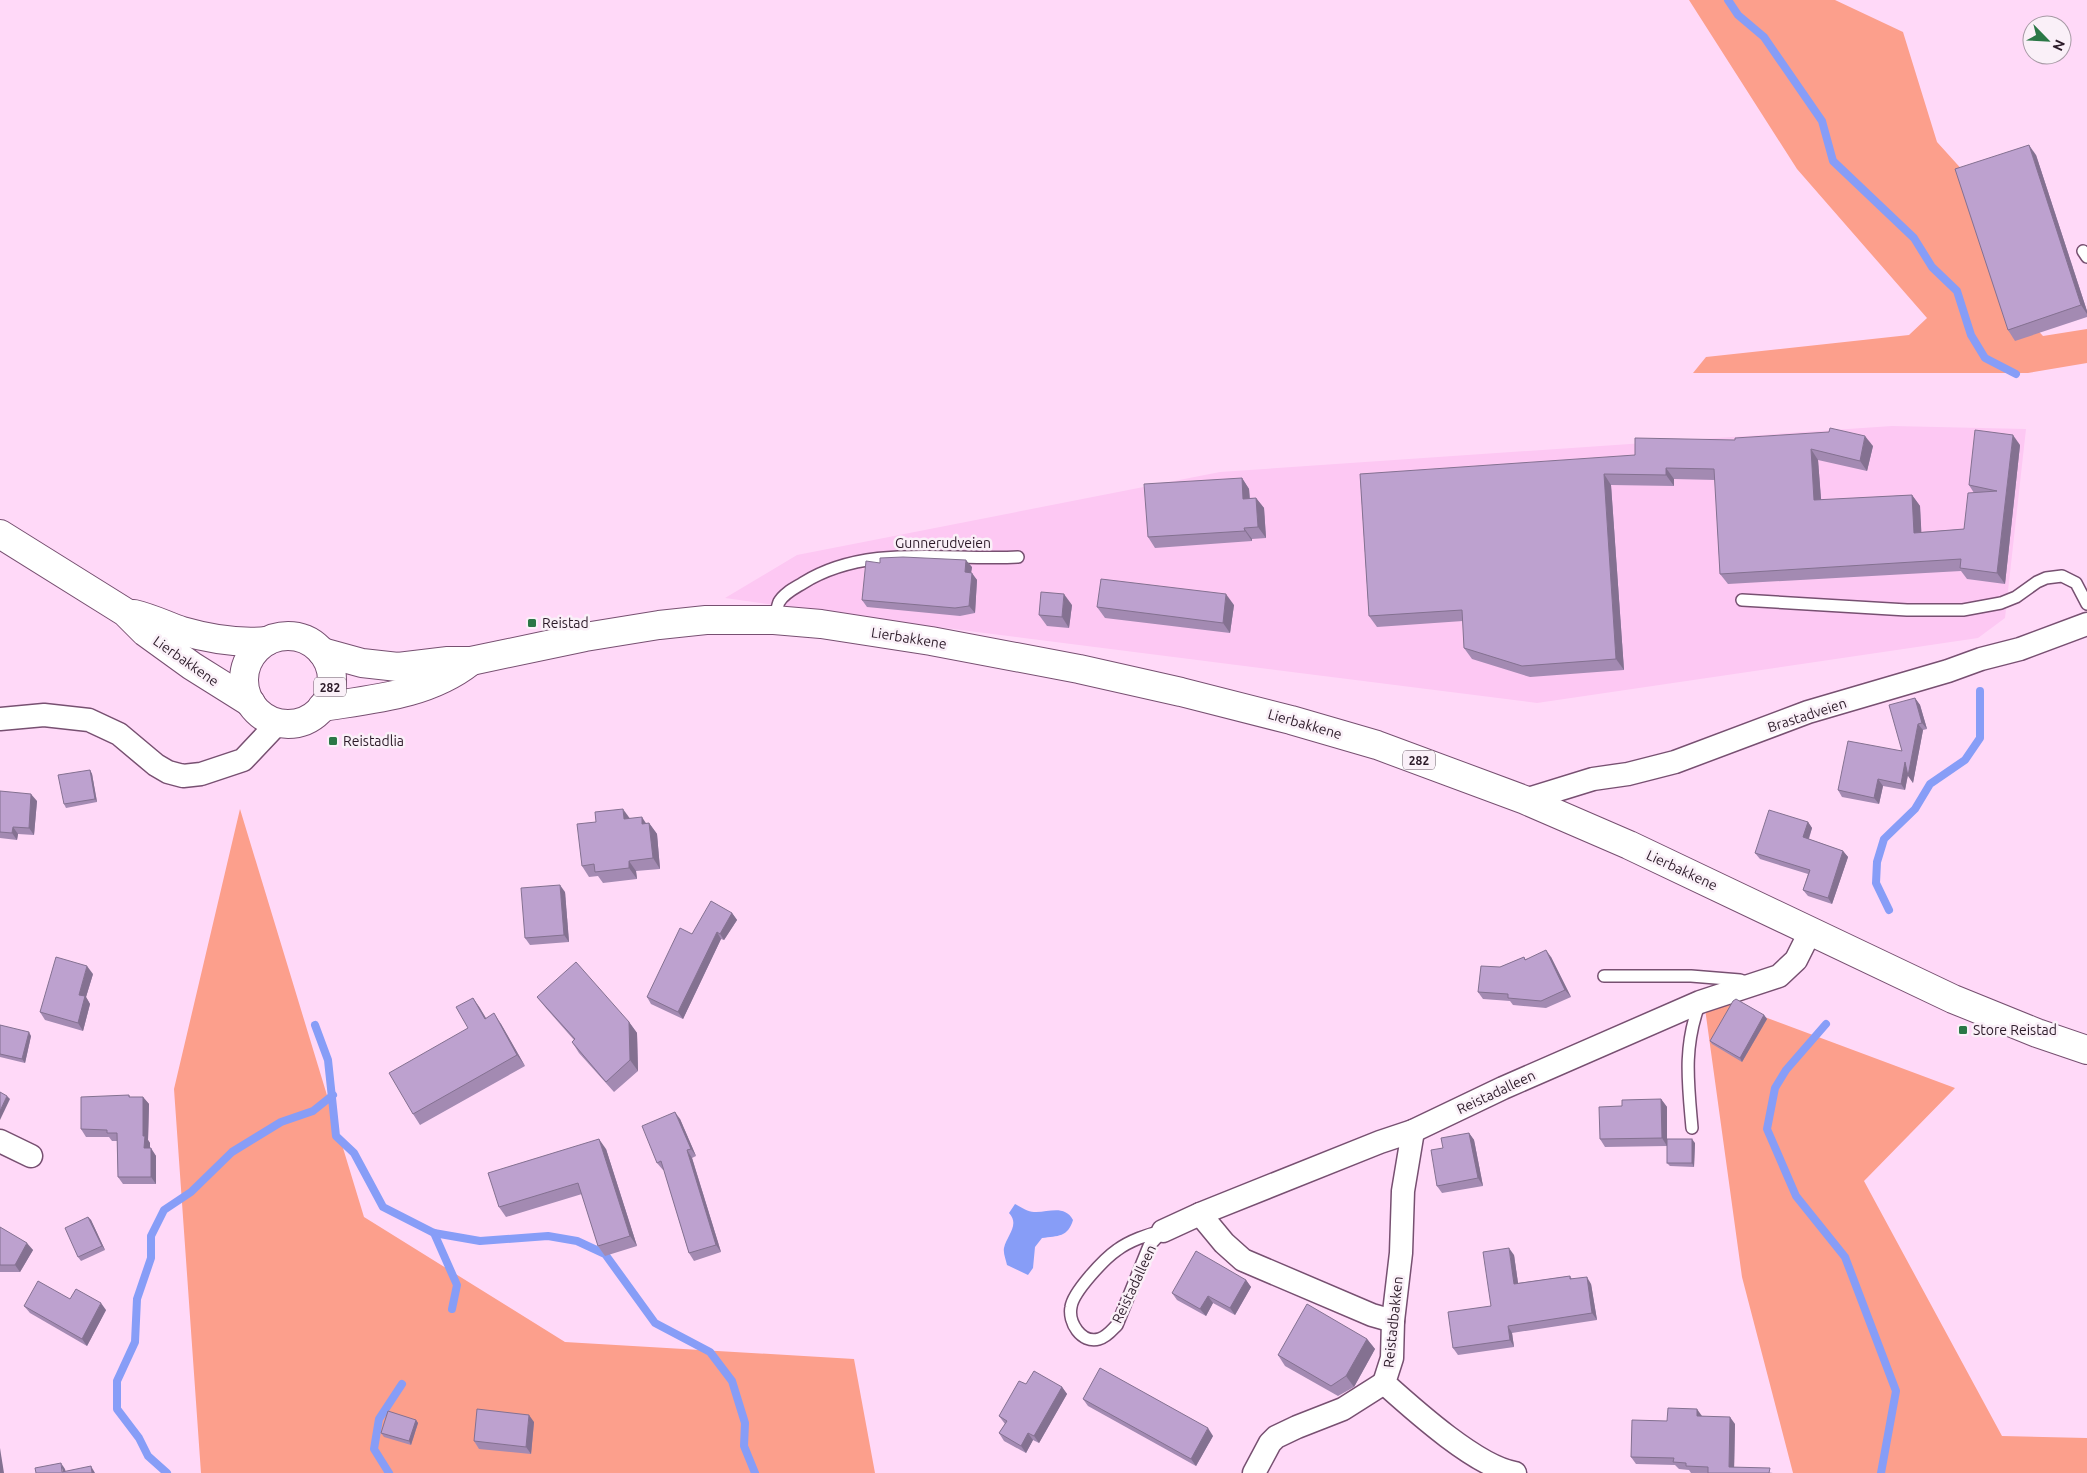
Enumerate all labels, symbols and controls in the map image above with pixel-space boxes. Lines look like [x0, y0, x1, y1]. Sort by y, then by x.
north arrow [2022, 15, 2072, 65]
text: N [2049, 37, 2068, 53]
street label: Gunnerudveien [895, 535, 991, 551]
place label: Reistad [542, 615, 589, 631]
marker: Reistad [526, 617, 538, 629]
street label: Lierbakkene [870, 624, 948, 652]
street label: Lierbakkene [150, 633, 222, 689]
road number: 282 [314, 678, 346, 696]
street label: Brastadveien [1766, 695, 1848, 735]
street label: Lierbakkene [1266, 706, 1344, 742]
place label: Reistadlia [343, 733, 404, 749]
marker: Reistadlia [327, 735, 339, 747]
road number: 282 [1403, 750, 1435, 770]
street label: Lierbakkene [1644, 847, 1720, 893]
place label: Store Reistad [1973, 1022, 2057, 1038]
marker: Store Reistad [1957, 1024, 1969, 1036]
street label: Reistadalleen [1454, 1067, 1538, 1117]
street label: Reistadalleen [1109, 1242, 1159, 1326]
street label: Reistadbakken [1380, 1276, 1406, 1368]

